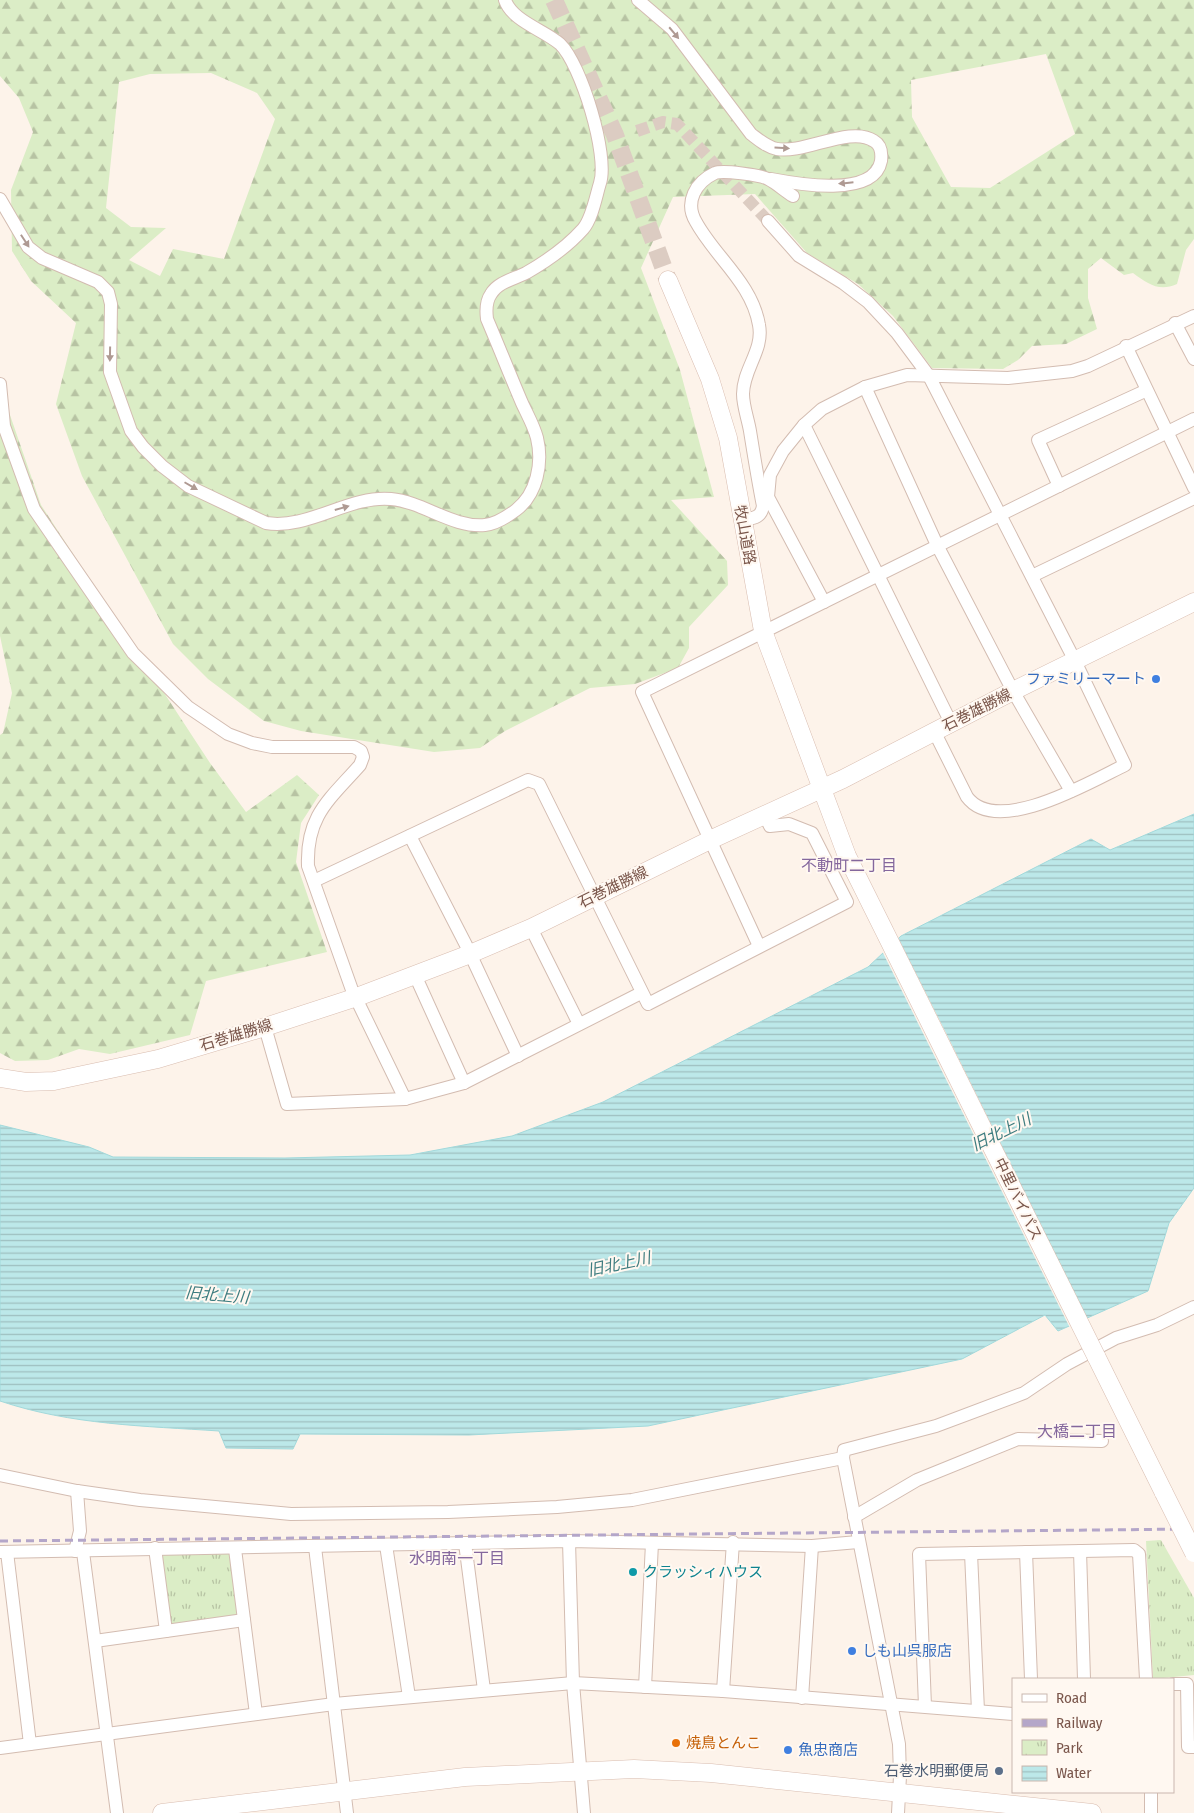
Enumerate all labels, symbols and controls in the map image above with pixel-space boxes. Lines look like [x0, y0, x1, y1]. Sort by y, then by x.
one-way arrow [668, 27, 679, 39]
one-way arrow [775, 145, 791, 153]
one-way arrow [838, 180, 854, 188]
one-way arrow [20, 234, 30, 247]
one-way arrow [106, 346, 114, 362]
one-way arrow [184, 482, 197, 491]
one-way arrow [335, 503, 350, 511]
street label: 牧山道路 [731, 504, 759, 566]
place label: ファミリーマート [1026, 670, 1146, 688]
marker: ファミリーマート [1150, 673, 1162, 685]
street label: 石巻雄勝線 [939, 685, 1015, 735]
district label: 不動町二丁目 [801, 856, 897, 875]
street label: 石巻雄勝線 [575, 862, 651, 912]
street label: 石巻雄勝線 [197, 1015, 275, 1055]
water label: 旧北上川 [968, 1109, 1036, 1155]
street label: 中里バイパス [990, 1155, 1046, 1243]
water label: 旧北上川 [586, 1248, 654, 1280]
water label: 旧北上川 [184, 1283, 252, 1307]
district label: 大橋二丁目 [1037, 1422, 1117, 1441]
district label: 水明南一丁目 [409, 1549, 505, 1568]
place label: クラッシィハウス [643, 1563, 763, 1581]
marker: クラッシィハウス [627, 1566, 639, 1578]
place label: しも山呉服店 [862, 1642, 952, 1660]
marker: しも山呉服店 [846, 1645, 858, 1657]
legend [1012, 1678, 1174, 1793]
text: Road [1056, 1689, 1087, 1707]
text: Railway [1056, 1714, 1103, 1732]
place label: 焼鳥とんこ [686, 1734, 761, 1752]
marker: 焼鳥とんこ [670, 1737, 682, 1749]
text: Park [1056, 1739, 1083, 1757]
place label: 魚忠商店 [798, 1741, 858, 1759]
marker: 魚忠商店 [782, 1744, 794, 1756]
place label: 石巻水明郵便局 [884, 1762, 989, 1780]
text: Water [1056, 1764, 1092, 1782]
marker: 石巻水明郵便局 [993, 1765, 1005, 1777]

